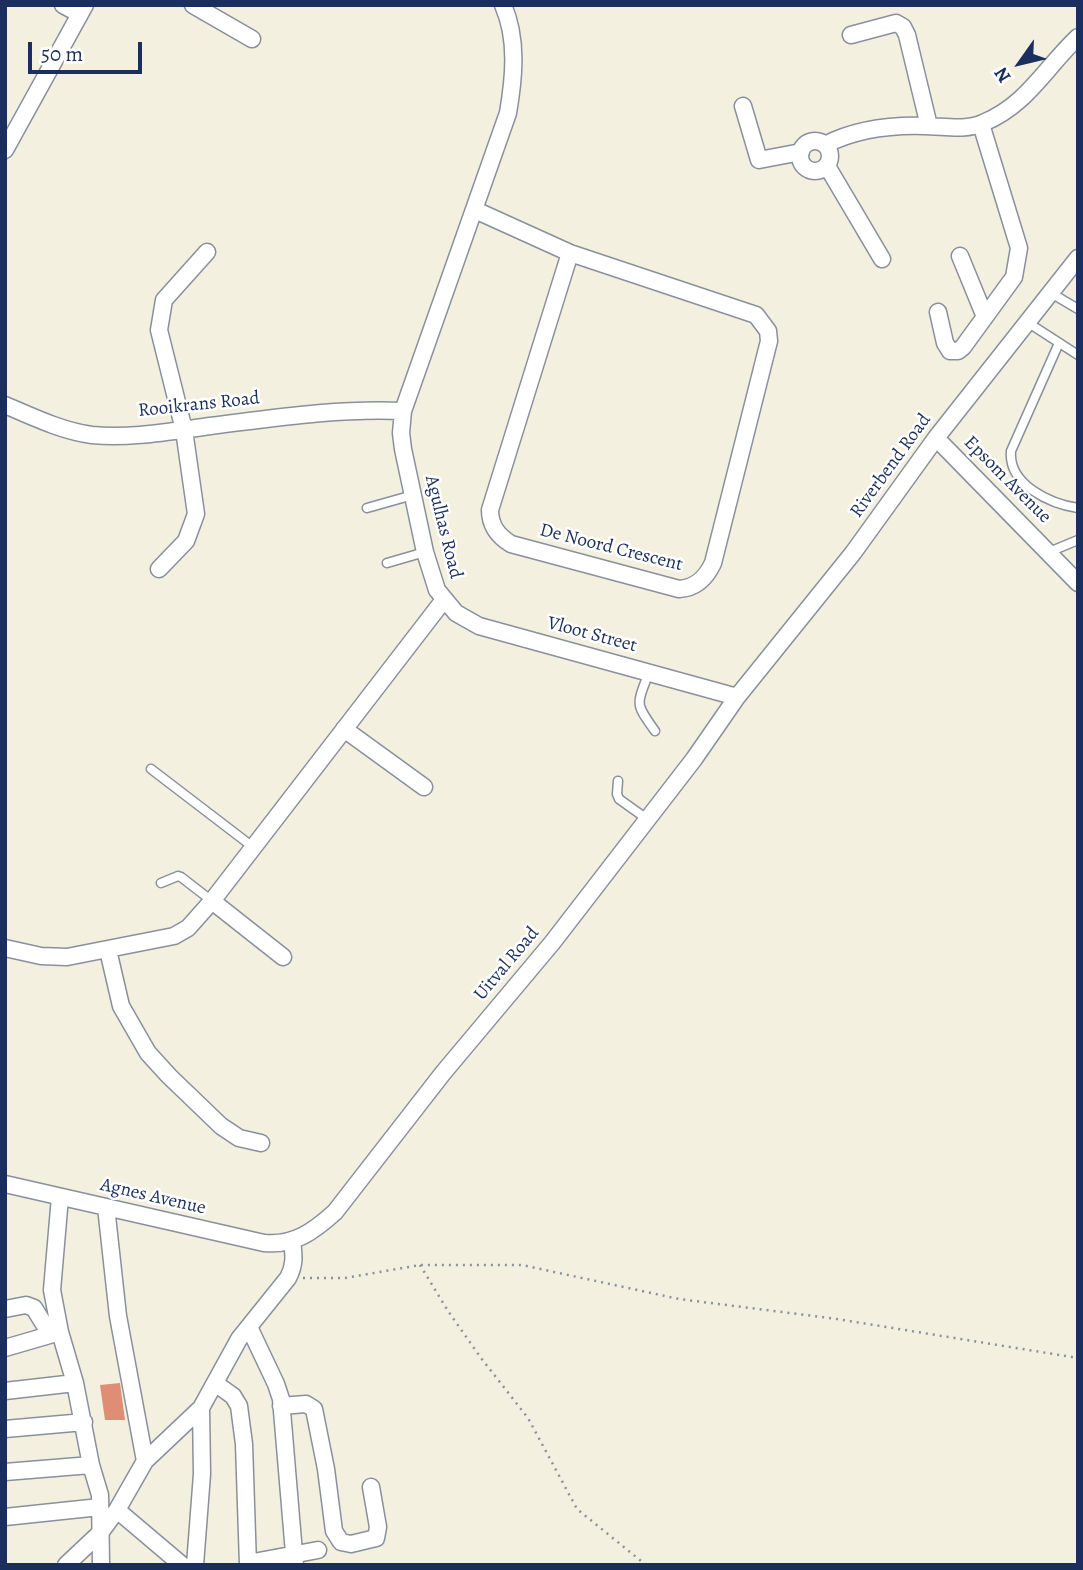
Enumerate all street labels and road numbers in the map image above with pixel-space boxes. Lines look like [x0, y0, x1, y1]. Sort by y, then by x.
street label: Rooikrans Road [137, 387, 261, 423]
street label: Riverbend Road [846, 410, 936, 522]
street label: Epsom Avenue [958, 431, 1056, 529]
street label: Agulhas Road [419, 473, 467, 581]
street label: De Noord Crescent [537, 519, 685, 577]
street label: Vloot Street [545, 612, 639, 658]
street label: Uitval Road [470, 923, 544, 1005]
street label: Agnes Avenue [98, 1174, 208, 1220]

